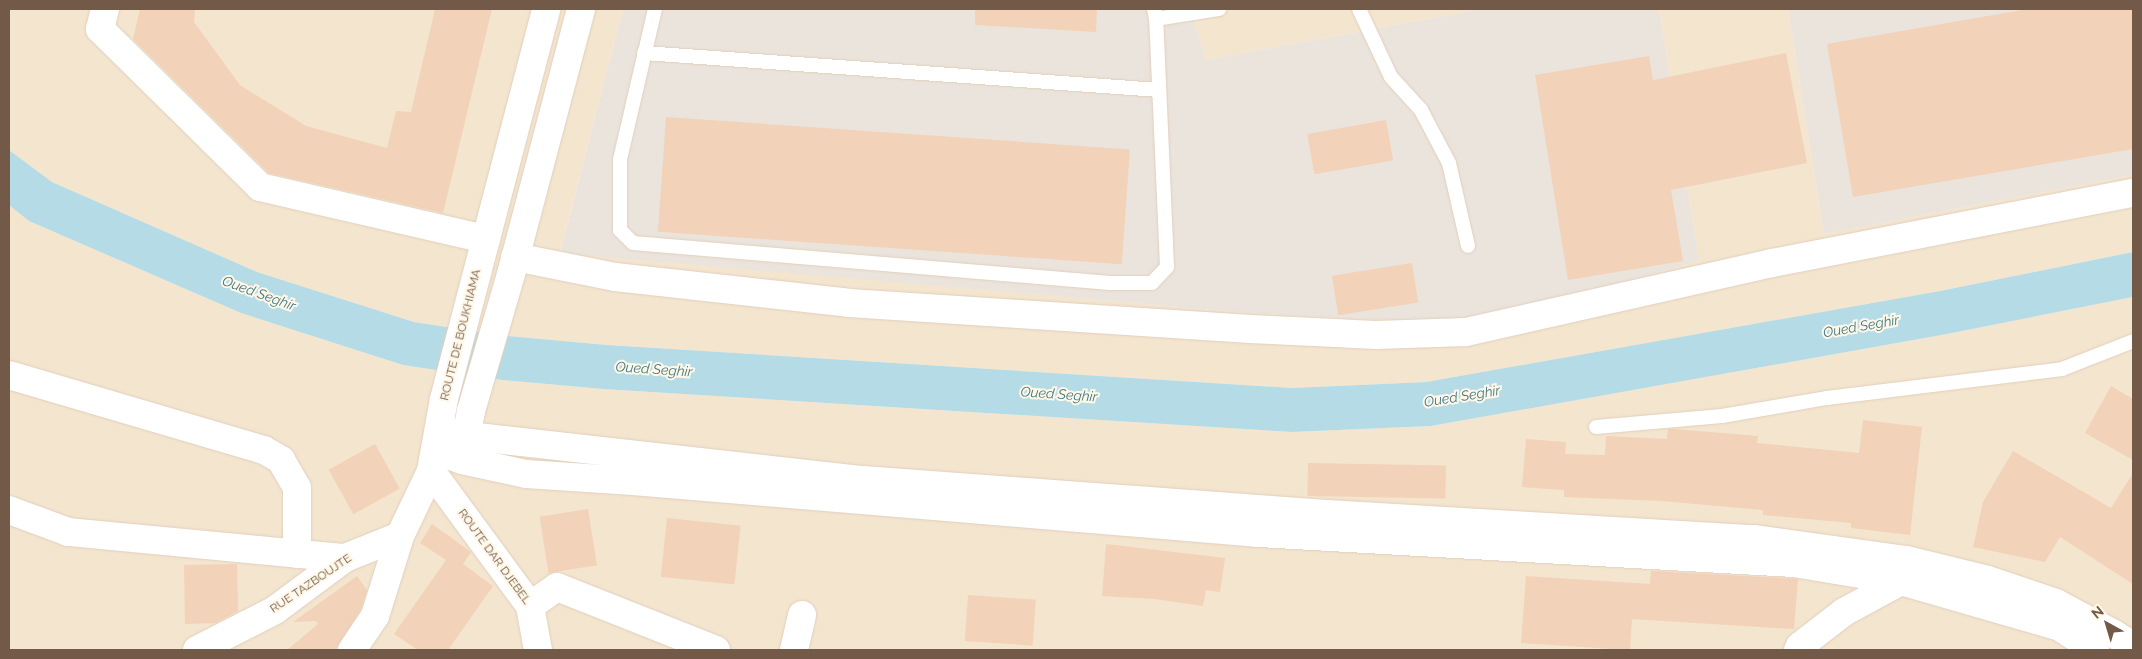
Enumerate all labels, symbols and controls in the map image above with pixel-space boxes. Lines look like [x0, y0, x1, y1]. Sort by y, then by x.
street label: ROUTE DE BOUKHIAMA [438, 268, 484, 402]
water label: Oued Seghir [220, 272, 298, 314]
water label: Oued Seghir [1822, 311, 1900, 341]
water label: Oued Seghir [615, 358, 693, 380]
water label: Oued Seghir [1423, 382, 1501, 410]
water label: Oued Seghir [1020, 383, 1098, 405]
street label: ROUTE DAR DJEBEL [455, 506, 533, 608]
street label: RUE TAZBOUJTE [267, 551, 355, 617]
north arrow [2082, 599, 2132, 649]
text: N [2088, 603, 2107, 622]

